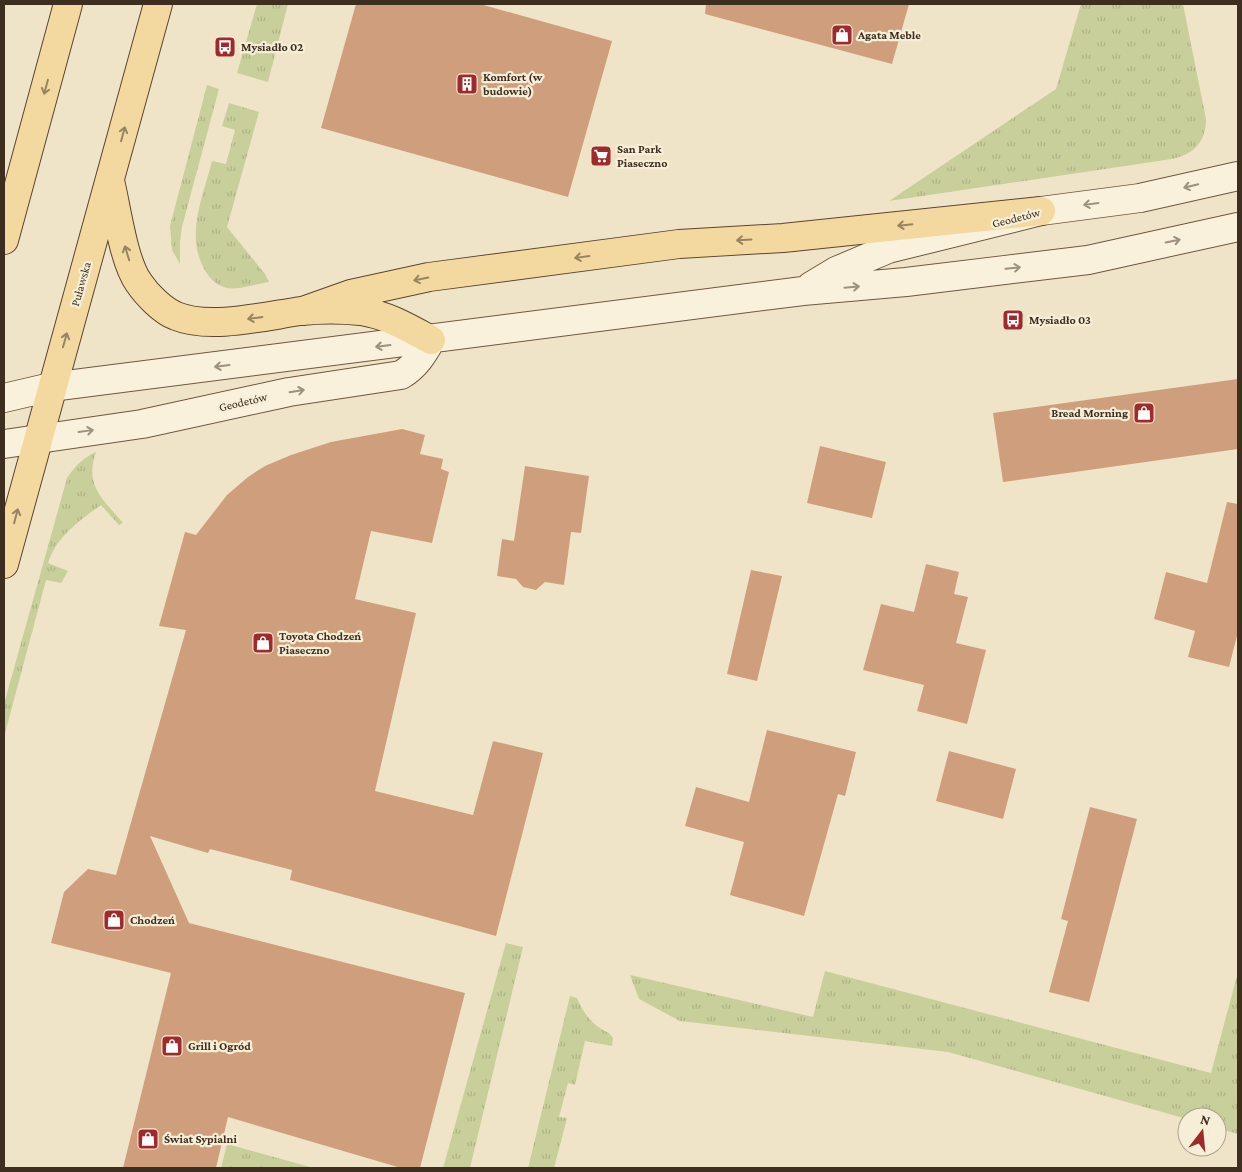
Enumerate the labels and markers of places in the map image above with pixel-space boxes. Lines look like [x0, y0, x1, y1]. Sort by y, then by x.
shop icon: Agata Meble [830, 23, 854, 47]
place label: Agata Meble [857, 28, 921, 42]
bus stop icon: Mysiadło 02 [213, 35, 237, 59]
place label: Mysiadło 02 [241, 40, 303, 54]
place label: Komfort (w budowie) [482, 70, 543, 98]
building icon: Komfort (w budowie) [455, 72, 479, 96]
place label: San Park Piaseczno [617, 142, 667, 170]
supermarket icon: San Park Piaseczno [589, 144, 613, 168]
bus stop icon: Mysiadło 03 [1001, 308, 1025, 332]
place label: Mysiadło 03 [1029, 313, 1091, 327]
shop icon: Bread Morning [1132, 401, 1156, 425]
place label: Bread Morning [1051, 406, 1128, 420]
place label: Toyota Chodzeń Piaseczno [279, 629, 361, 657]
shop icon: Toyota Chodzeń Piaseczno [251, 631, 275, 655]
shop icon: Chodzeń [102, 908, 126, 932]
place label: Chodzeń [130, 913, 175, 927]
shop icon: Grill i Ogród [160, 1034, 184, 1058]
place label: Grill i Ogród [188, 1039, 251, 1053]
shop icon: Świat Sypialni [136, 1127, 160, 1151]
place label: Świat Sypialni [164, 1132, 237, 1146]

